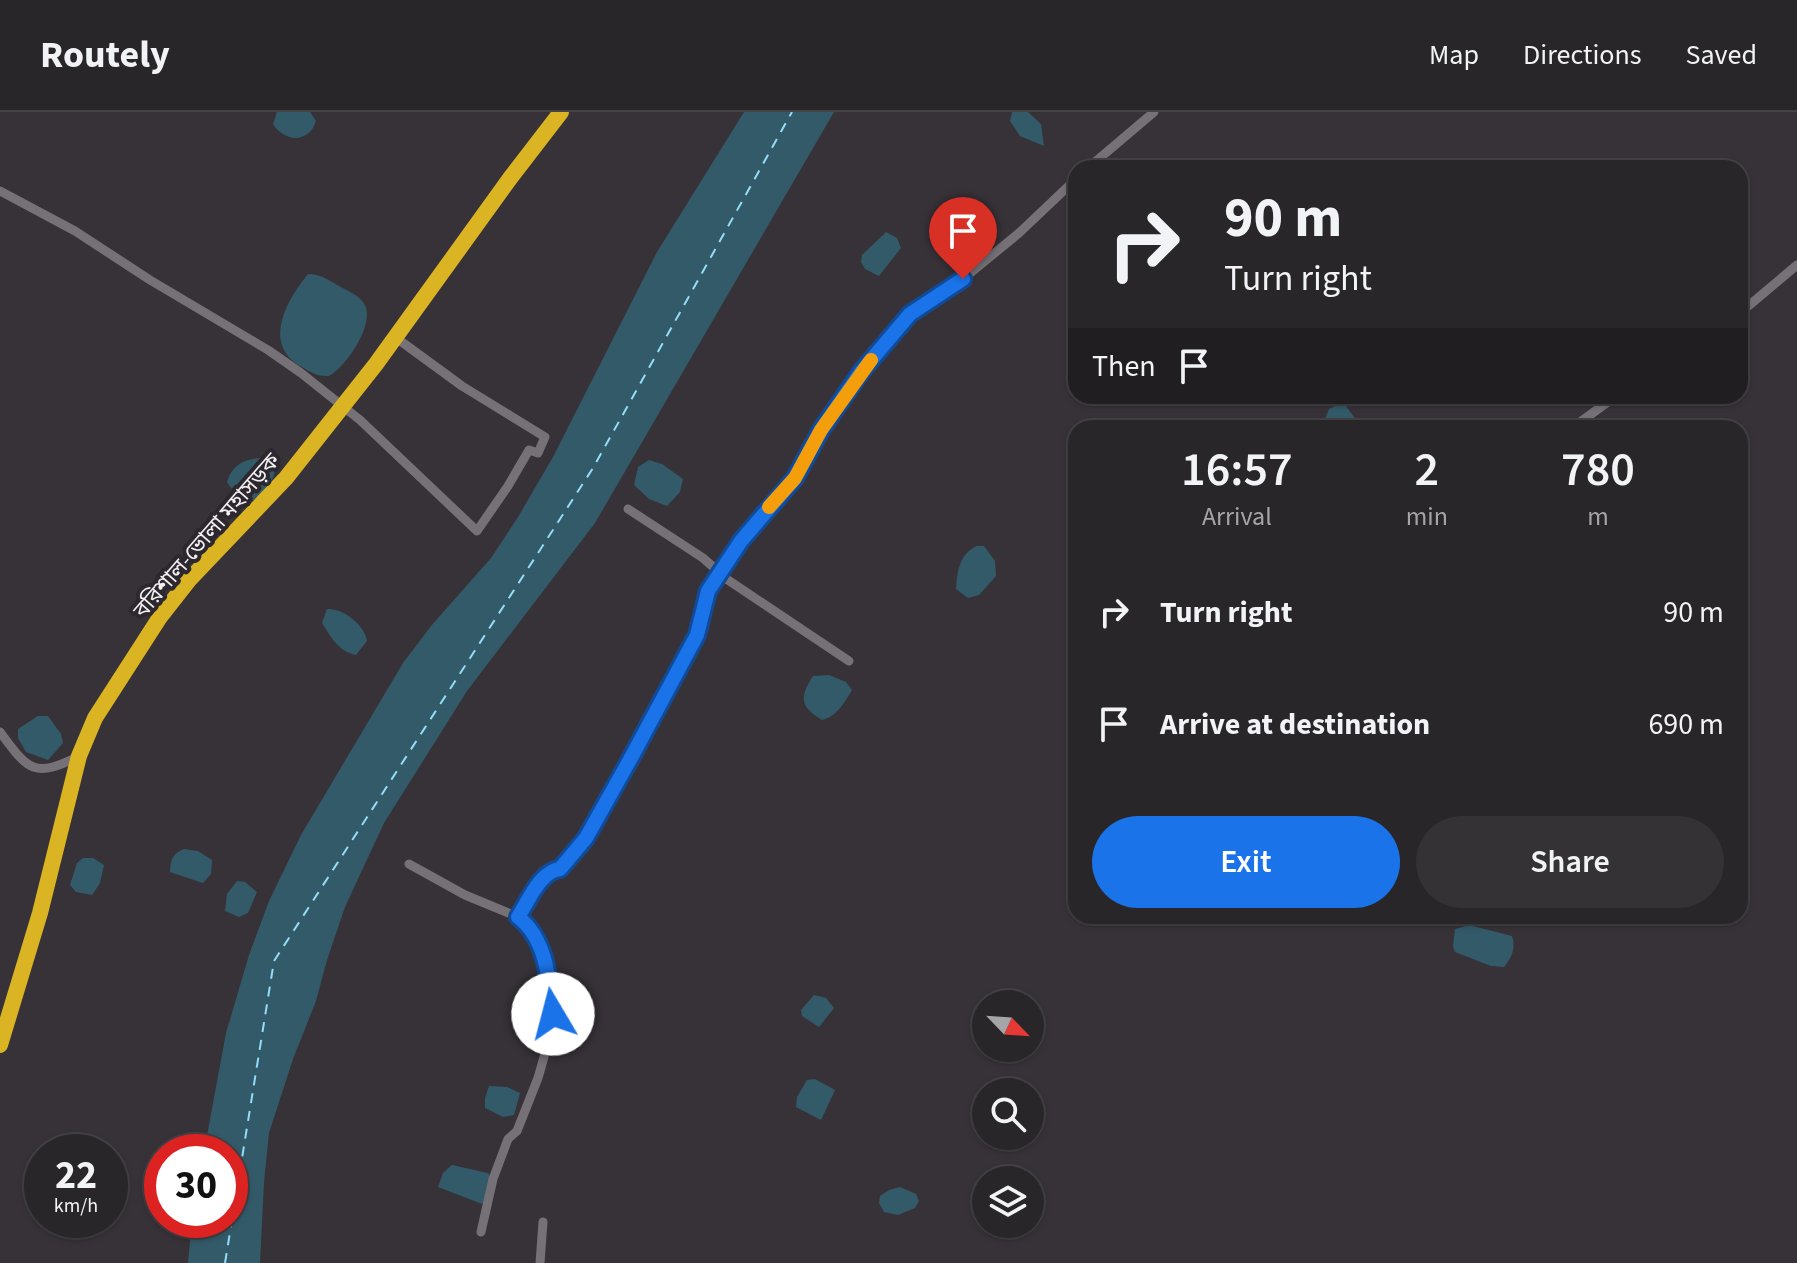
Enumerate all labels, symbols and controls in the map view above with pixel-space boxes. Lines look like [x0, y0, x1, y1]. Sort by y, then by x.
text: Routely [40, 28, 170, 82]
text: Map [1429, 35, 1479, 75]
text: Directions [1523, 35, 1642, 75]
text: Saved [1686, 35, 1757, 75]
text: 90 m [1224, 179, 1342, 258]
icon: right [1092, 192, 1196, 296]
pin [929, 197, 997, 279]
icon: arrive [941, 209, 985, 253]
text: Turn right [1224, 253, 1372, 304]
icon: arrive [1172, 344, 1216, 388]
text: Then [1092, 345, 1156, 388]
text: 16:57 [1181, 436, 1293, 504]
text: 2 [1415, 436, 1439, 504]
text: 780 [1561, 436, 1635, 504]
street label: বরিশাল-ভোলা মহাসড়ক [125, 446, 288, 626]
text: Arrival [1202, 498, 1272, 535]
text: min [1406, 498, 1448, 535]
text: m [1587, 498, 1609, 535]
icon: right [1092, 590, 1136, 634]
text: Turn right [1160, 591, 1292, 634]
text: 90 m [1663, 591, 1724, 634]
icon: arrive [1092, 702, 1136, 746]
text: Arrive at destination [1160, 703, 1430, 746]
text: 690 m [1648, 703, 1724, 746]
button: Exit [1092, 816, 1400, 908]
button: Share [1416, 816, 1724, 908]
position arrow [511, 972, 595, 1056]
north arrow [972, 990, 1044, 1062]
map controls [972, 990, 1044, 1238]
button: search [972, 1078, 1044, 1150]
speed limit sign: 30 [144, 1134, 248, 1238]
text: 22 [55, 1147, 97, 1204]
button: layers [972, 1166, 1044, 1238]
text: km/h [54, 1192, 98, 1220]

